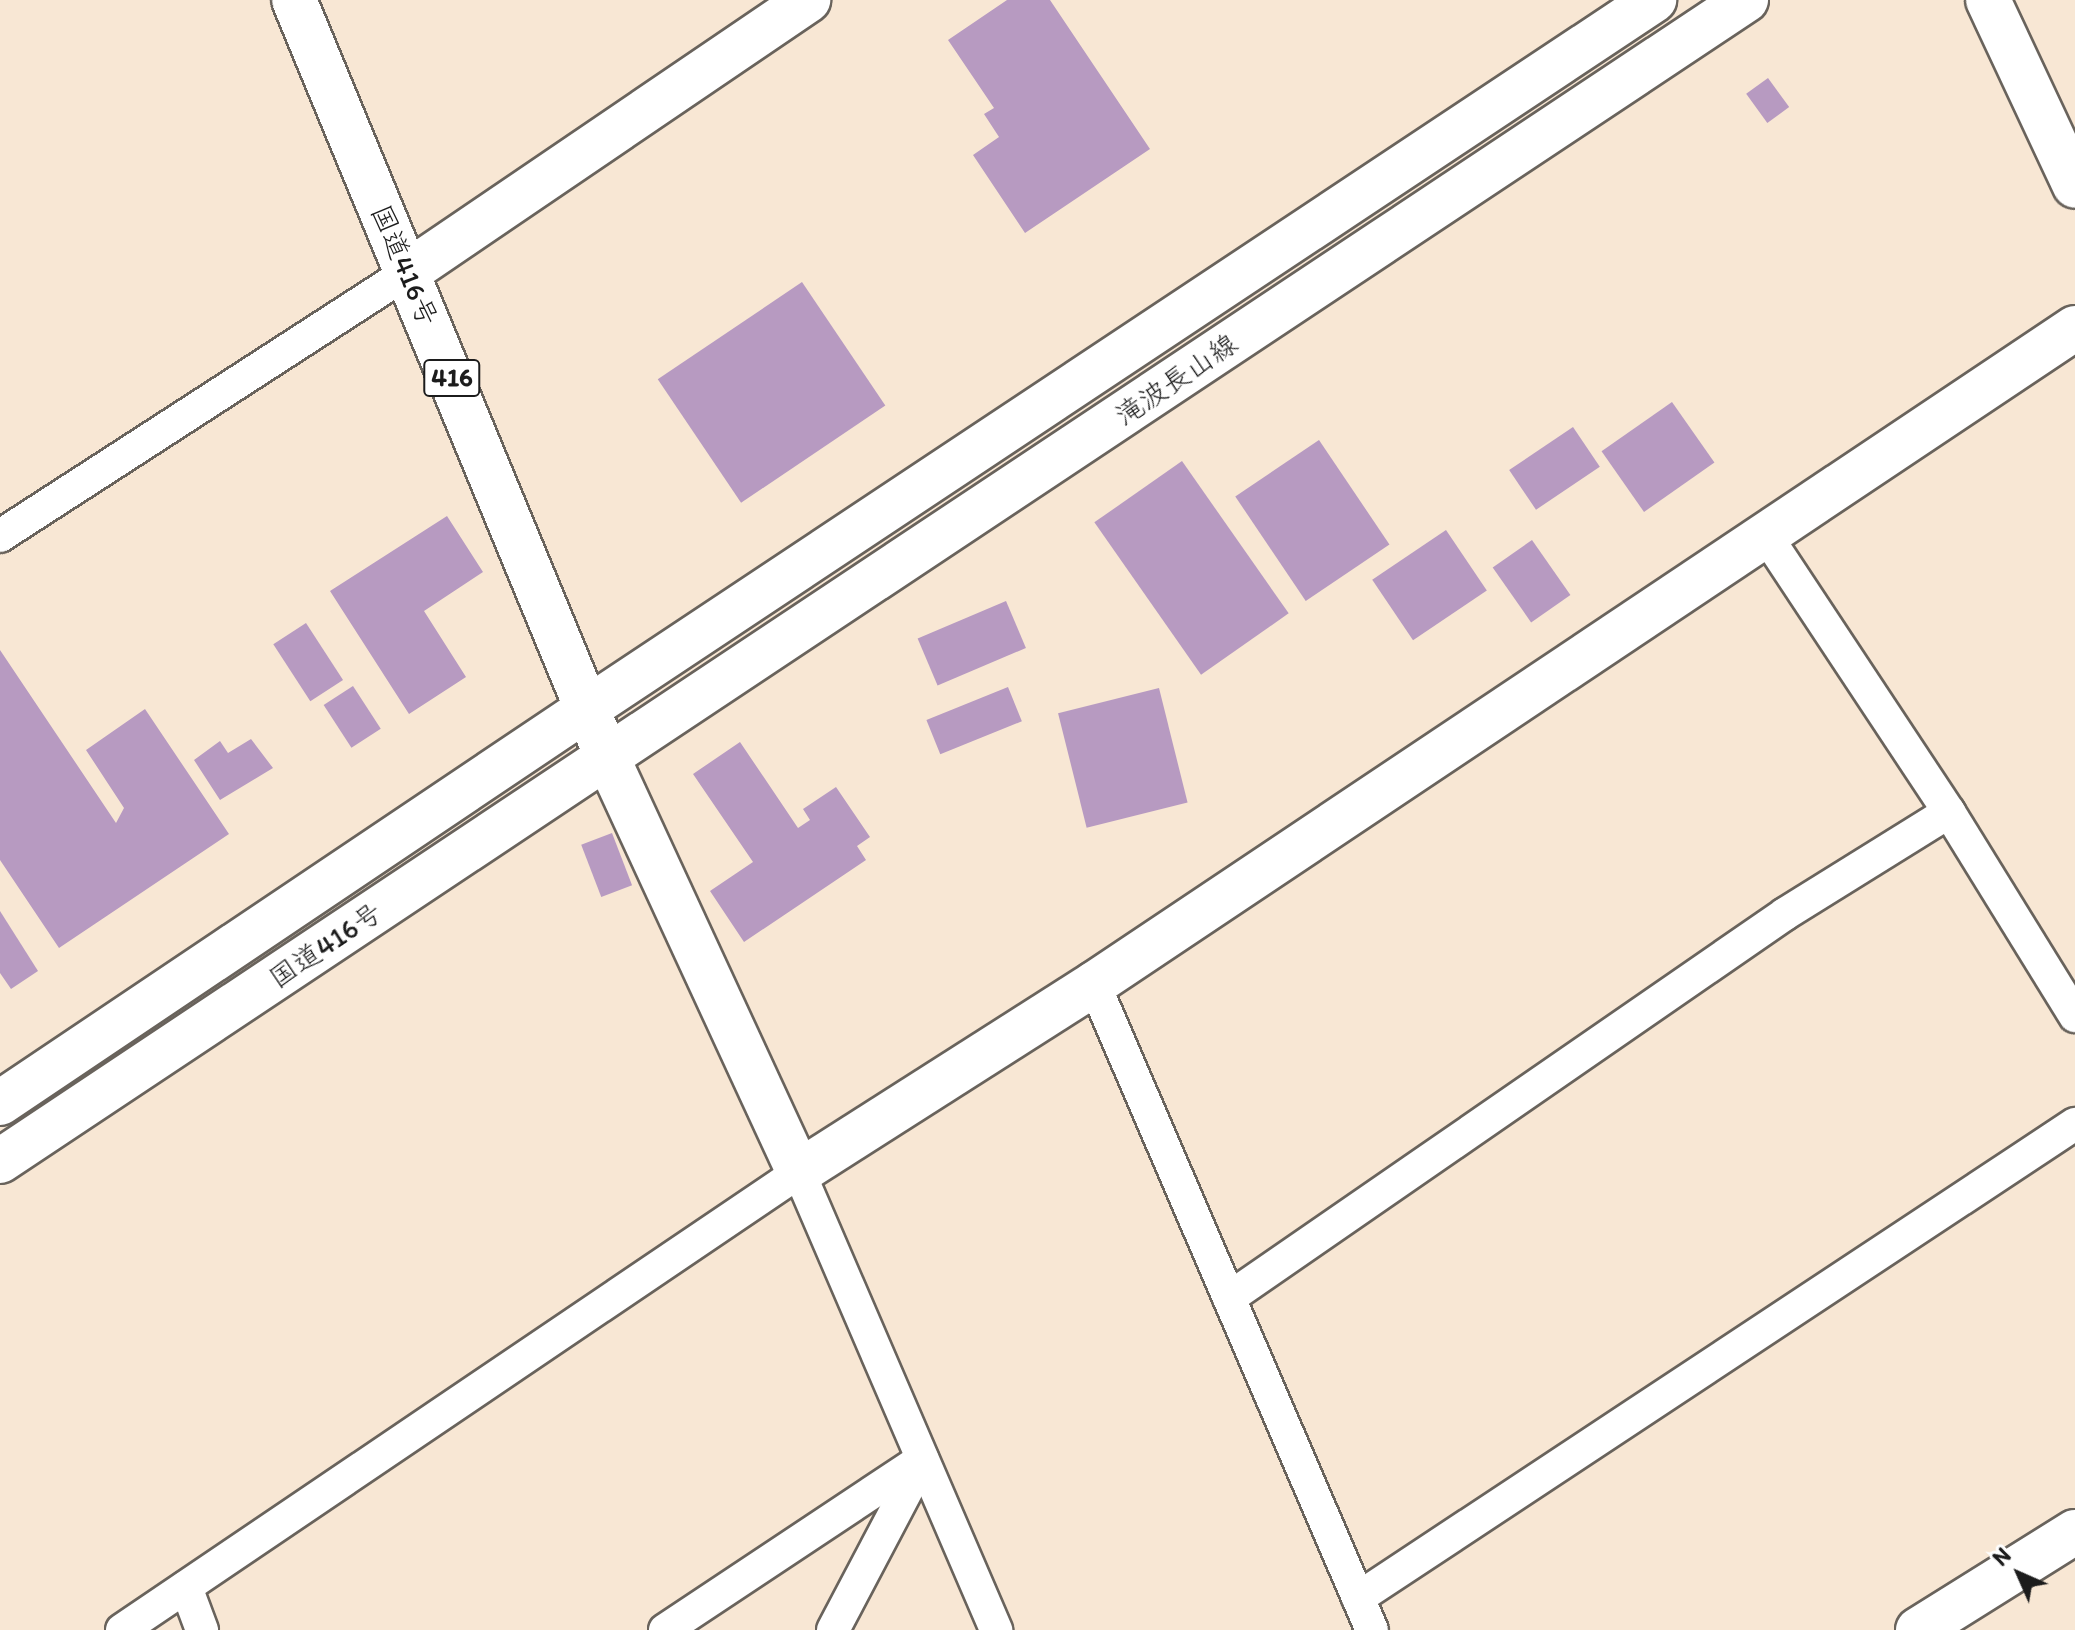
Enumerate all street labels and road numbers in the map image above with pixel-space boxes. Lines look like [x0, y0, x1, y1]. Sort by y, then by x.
street label: 国道416号 [364, 199, 446, 331]
street label: 滝波長山線 [1109, 326, 1243, 432]
road number: 416 [422, 356, 482, 400]
street label: 国道416号 [262, 895, 388, 995]

